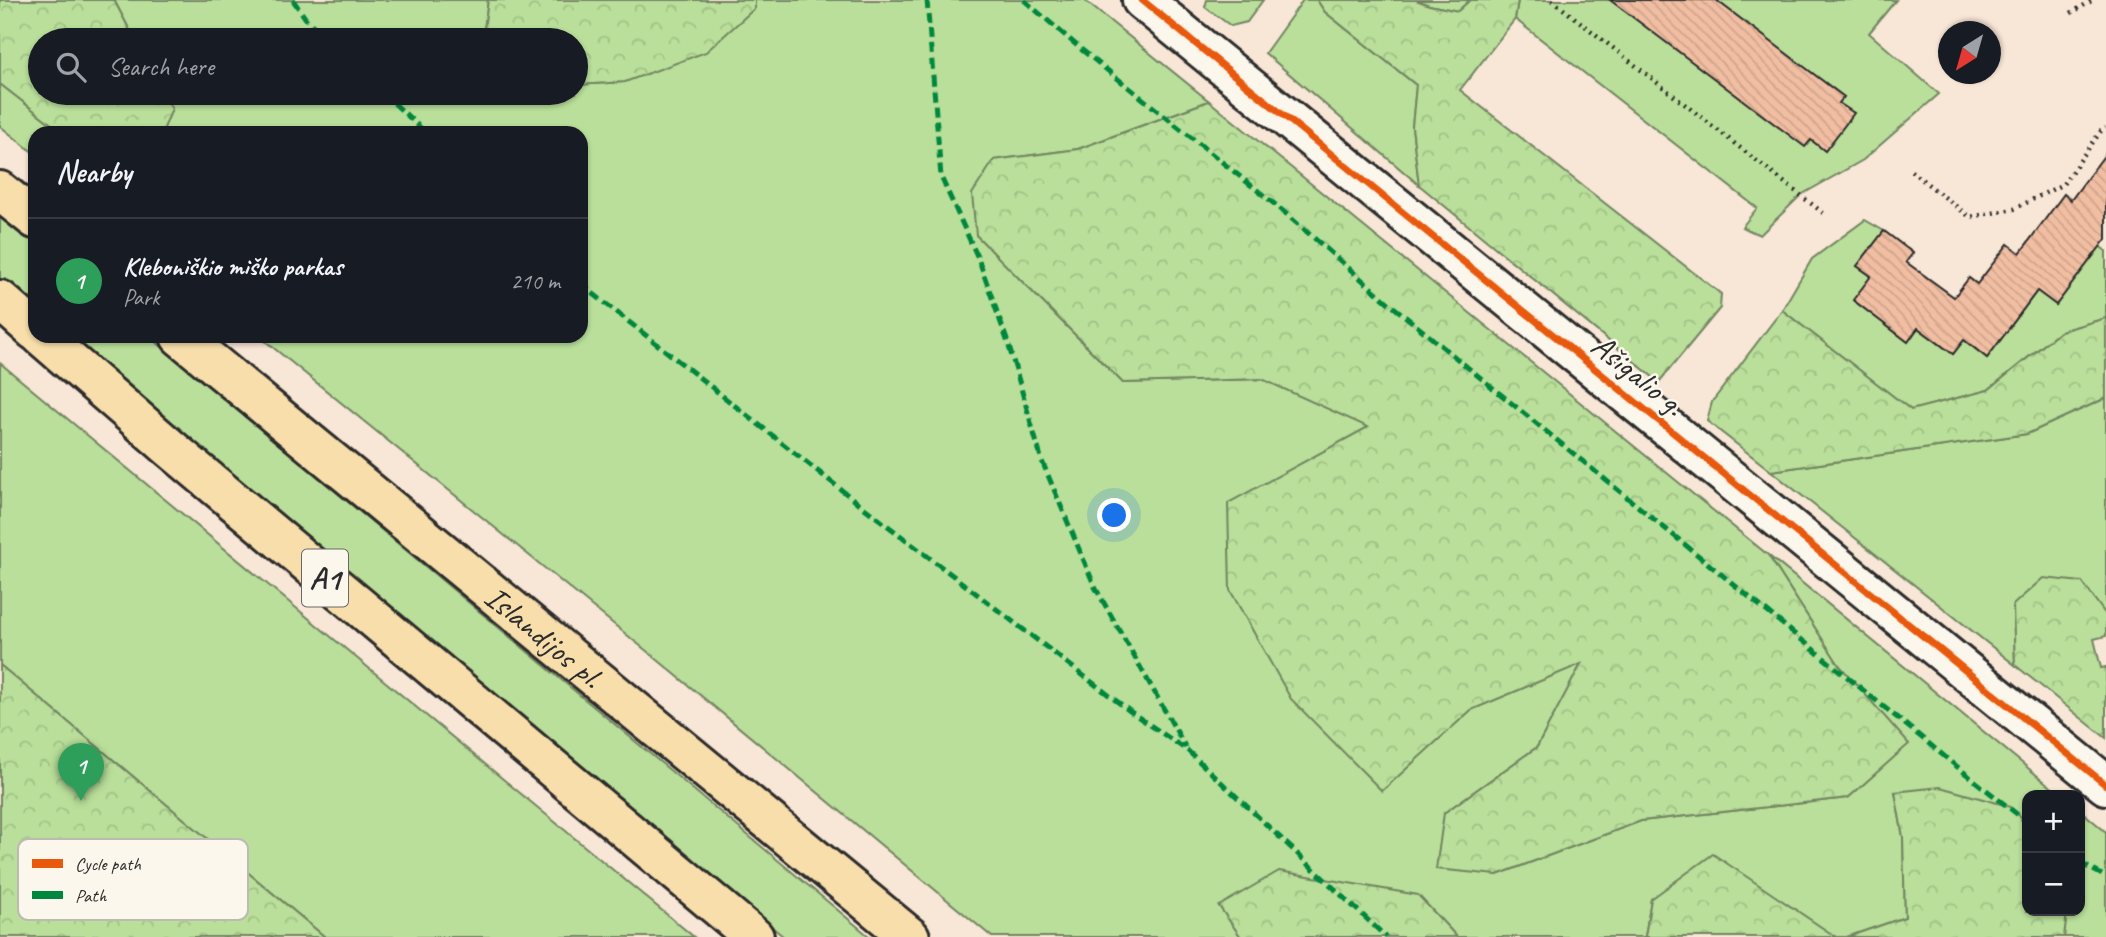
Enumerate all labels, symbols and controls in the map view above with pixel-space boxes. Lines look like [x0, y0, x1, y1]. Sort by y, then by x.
north arrow [1938, 21, 2001, 84]
search box [28, 28, 588, 105]
icon: search [52, 48, 90, 86]
text: Search here [108, 50, 214, 83]
text: Nearby [56, 153, 132, 191]
text: Kleboniškio miško parkas [123, 250, 343, 283]
text: 1 [74, 267, 84, 296]
text: 210 m [511, 267, 560, 296]
text: Park [123, 283, 159, 312]
street label: Ašigalio g. [1583, 324, 1694, 426]
your location [1097, 498, 1131, 532]
road number: A1 [302, 550, 348, 606]
street label: Islandijos pl. [476, 576, 612, 698]
pin: 1 [58, 743, 104, 801]
map controls [2022, 790, 2085, 916]
button: + [2022, 790, 2085, 853]
legend [18, 839, 248, 920]
text: Cycle path [75, 852, 141, 876]
button: − [2022, 853, 2085, 916]
text: Path [75, 884, 108, 908]

